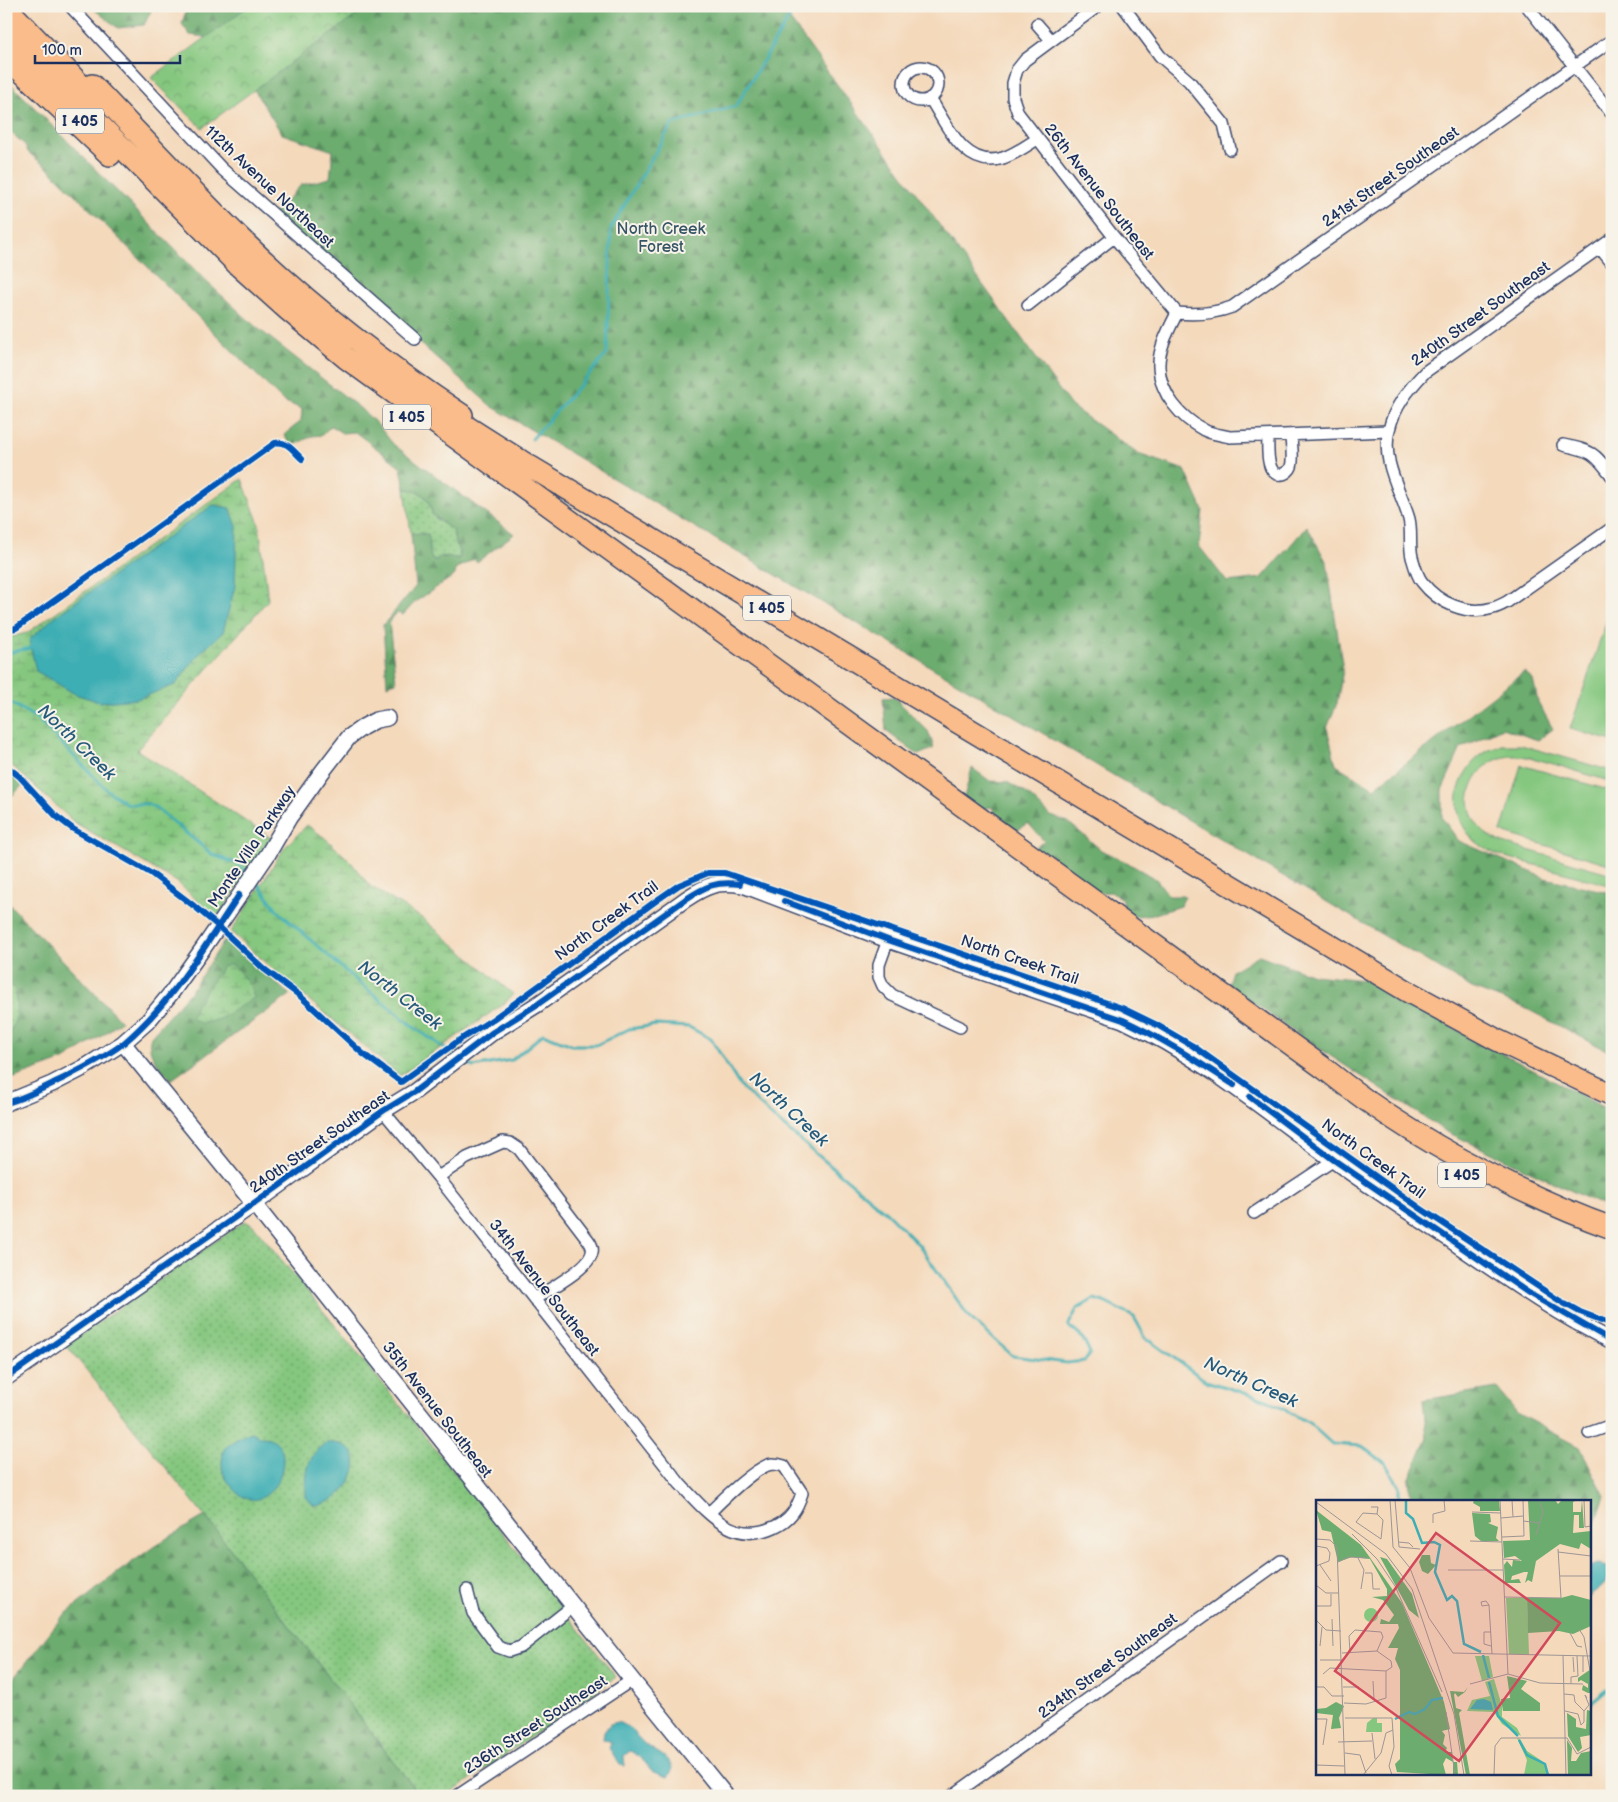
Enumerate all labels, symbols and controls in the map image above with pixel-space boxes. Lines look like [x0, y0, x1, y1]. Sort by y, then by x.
scale bar [35, 32, 180, 64]
text: 100 m [42, 41, 82, 60]
road number: I 405 [56, 108, 104, 134]
street label: 26th Avenue Southeast [1040, 120, 1158, 264]
street label: 112th Avenue Northeast [200, 122, 338, 252]
street label: 241st Street Southeast [1319, 123, 1463, 232]
park label: North Creek Forest [617, 220, 706, 257]
street label: 240th Street Southeast [1408, 257, 1554, 371]
road number: I 405 [383, 404, 431, 430]
road number: I 405 [743, 596, 791, 620]
water label: North Creek [33, 700, 121, 786]
street label: Monte Villa Parkway [204, 782, 300, 911]
street label: North Creek Trail [551, 877, 662, 965]
street label: North Creek Trail [958, 931, 1081, 989]
water label: North Creek [354, 956, 447, 1035]
water label: North Creek [745, 1067, 833, 1152]
street label: 240th Street Southeast [246, 1087, 394, 1198]
street label: North Creek Trail [1318, 1115, 1429, 1203]
road number: I 405 [1438, 1162, 1486, 1188]
street label: 34th Avenue Southeast [485, 1216, 603, 1360]
street label: 35th Avenue Southeast [378, 1338, 496, 1482]
water label: North Creek [1201, 1352, 1302, 1413]
inset map [1316, 1500, 1590, 1774]
street label: 234th Street Southeast [1035, 1609, 1181, 1723]
street label: 236th Street Southeast [461, 1672, 611, 1779]

